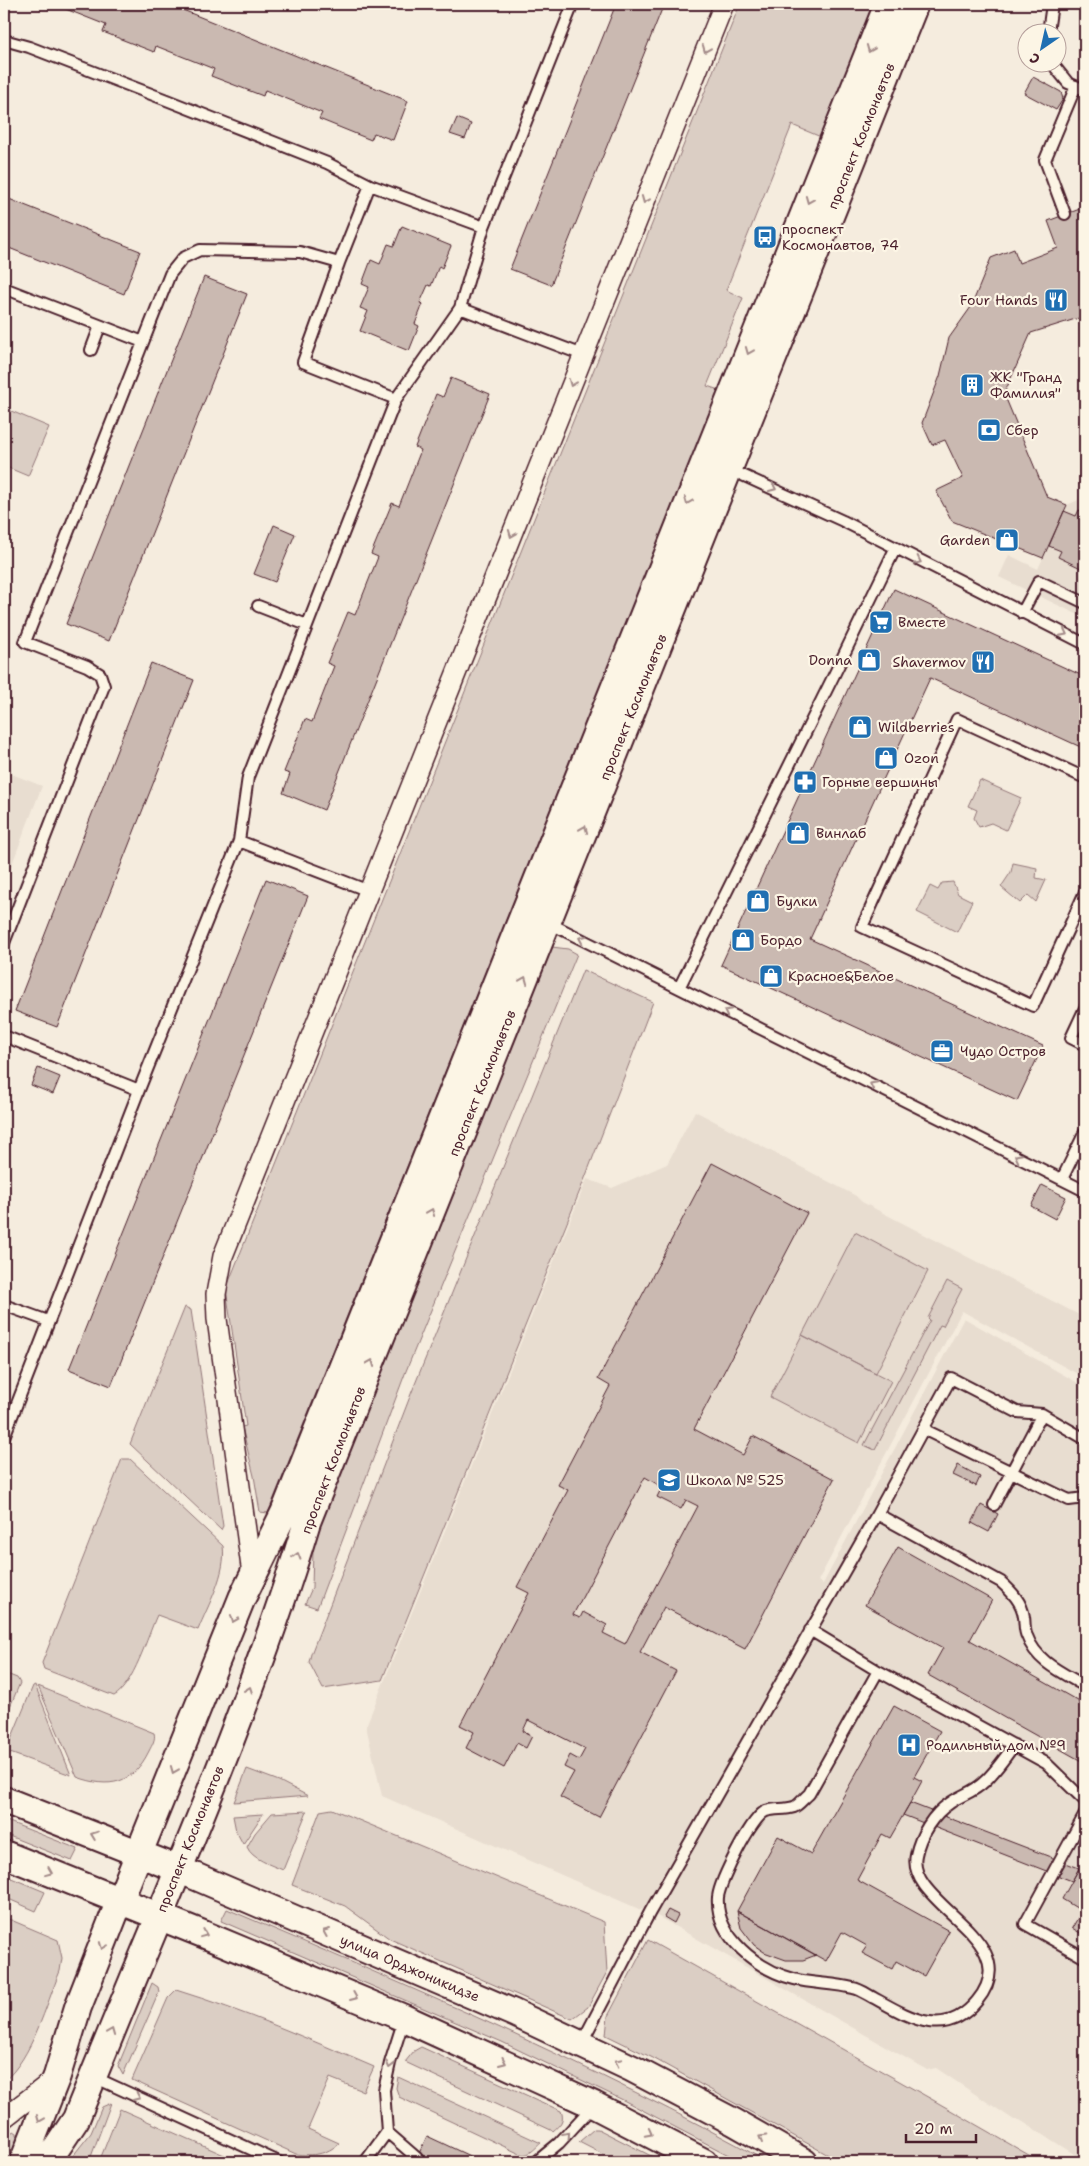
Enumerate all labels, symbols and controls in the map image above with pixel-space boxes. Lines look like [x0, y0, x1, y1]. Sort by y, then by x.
north arrow [1016, 22, 1066, 72]
one-way arrow [702, 44, 712, 53]
one-way arrow [866, 44, 876, 53]
text: С [1026, 49, 1043, 69]
street label: проспект Космонавтов [823, 60, 899, 212]
one-way arrow [641, 195, 652, 204]
one-way arrow [805, 195, 816, 204]
place label: проспект Космонавтов, 74 [782, 220, 899, 254]
bus stop icon: проспект Космонавтов, 74 [752, 224, 778, 250]
restaurant icon: Four Hands [1043, 287, 1069, 313]
place label: Four Hands [960, 291, 1038, 309]
one-way arrow [745, 346, 755, 354]
place label: ЖК "Гранд Фамилия" [990, 368, 1062, 402]
building icon: ЖК "Гранд Фамилия" [959, 372, 985, 398]
one-way arrow [568, 378, 578, 387]
bank icon: Сбер [976, 417, 1002, 443]
place label: Сбер [1006, 421, 1039, 439]
one-way arrow [767, 482, 776, 492]
one-way arrow [684, 497, 694, 505]
shop icon: Garden [994, 527, 1020, 553]
one-way arrow [507, 529, 518, 538]
place label: Garden [940, 531, 990, 549]
one-way arrow [913, 554, 922, 565]
supermarket icon: Вместе [868, 609, 894, 635]
place label: Вместе [898, 613, 946, 631]
one-way arrow [1058, 627, 1067, 637]
street label: проспект Космонавтов [595, 631, 671, 783]
shop icon: Donna [856, 647, 882, 673]
restaurant icon: Shavermov [970, 649, 996, 675]
place label: Donna [809, 651, 852, 669]
place label: Shavermov [892, 653, 966, 671]
shop icon: Wildberries [847, 714, 873, 740]
place label: Wildberries [878, 718, 955, 736]
shop icon: Ozon [873, 745, 899, 771]
place label: Ozon [904, 749, 939, 767]
pharmacy icon: Горные вершины [792, 769, 818, 795]
place label: Горные вершины [822, 773, 938, 791]
shop icon: Винлаб [785, 820, 811, 846]
place label: Винлаб [816, 824, 866, 842]
one-way arrow [578, 825, 588, 834]
shop icon: Булки [745, 888, 771, 914]
place label: Булки [776, 892, 817, 910]
shop icon: Бордо [730, 927, 756, 953]
place label: Бордо [760, 931, 802, 949]
one-way arrow [578, 935, 587, 945]
shop icon: Красное&Белое [758, 963, 784, 989]
place label: Красное&Белое [788, 967, 894, 985]
one-way arrow [517, 976, 528, 985]
street label: проспект Космонавтов [444, 1007, 520, 1159]
one-way arrow [723, 1008, 732, 1018]
office icon: Чудо Остров [929, 1038, 955, 1064]
place label: Чудо Остров [960, 1042, 1046, 1060]
one-way arrow [869, 1081, 878, 1091]
one-way arrow [1014, 1153, 1023, 1163]
one-way arrow [425, 1208, 435, 1217]
one-way arrow [364, 1359, 375, 1368]
street label: проспект Космонавтов [297, 1384, 369, 1536]
school or university icon: Школа № 525 [656, 1467, 682, 1493]
place label: Школа № 525 [686, 1471, 784, 1489]
one-way arrow [291, 1552, 301, 1560]
one-way arrow [229, 1614, 240, 1623]
one-way arrow [243, 1686, 253, 1695]
hospital icon: Родильный дом №9 [896, 1732, 922, 1758]
place label: Родильный дом №9 [926, 1736, 1066, 1754]
street label: проспект Космонавтов [152, 1763, 228, 1915]
one-way arrow [170, 1765, 180, 1774]
one-way arrow [90, 1831, 99, 1841]
one-way arrow [44, 1866, 53, 1876]
one-way arrow [199, 1928, 208, 1939]
one-way arrow [322, 1928, 331, 1938]
street label: улица Орджоникидзе [337, 1930, 483, 2006]
one-way arrow [99, 1941, 109, 1950]
one-way arrow [349, 1991, 358, 2001]
one-way arrow [105, 2028, 116, 2037]
one-way arrow [498, 2056, 507, 2066]
one-way arrow [615, 2058, 624, 2068]
one-way arrow [385, 2060, 396, 2069]
one-way arrow [132, 2090, 141, 2101]
scale bar [906, 2111, 976, 2143]
one-way arrow [36, 2114, 47, 2123]
text: 20 m [914, 2119, 953, 2139]
one-way arrow [643, 2127, 652, 2137]
one-way arrow [561, 2132, 570, 2141]
one-way arrow [758, 2134, 767, 2144]

